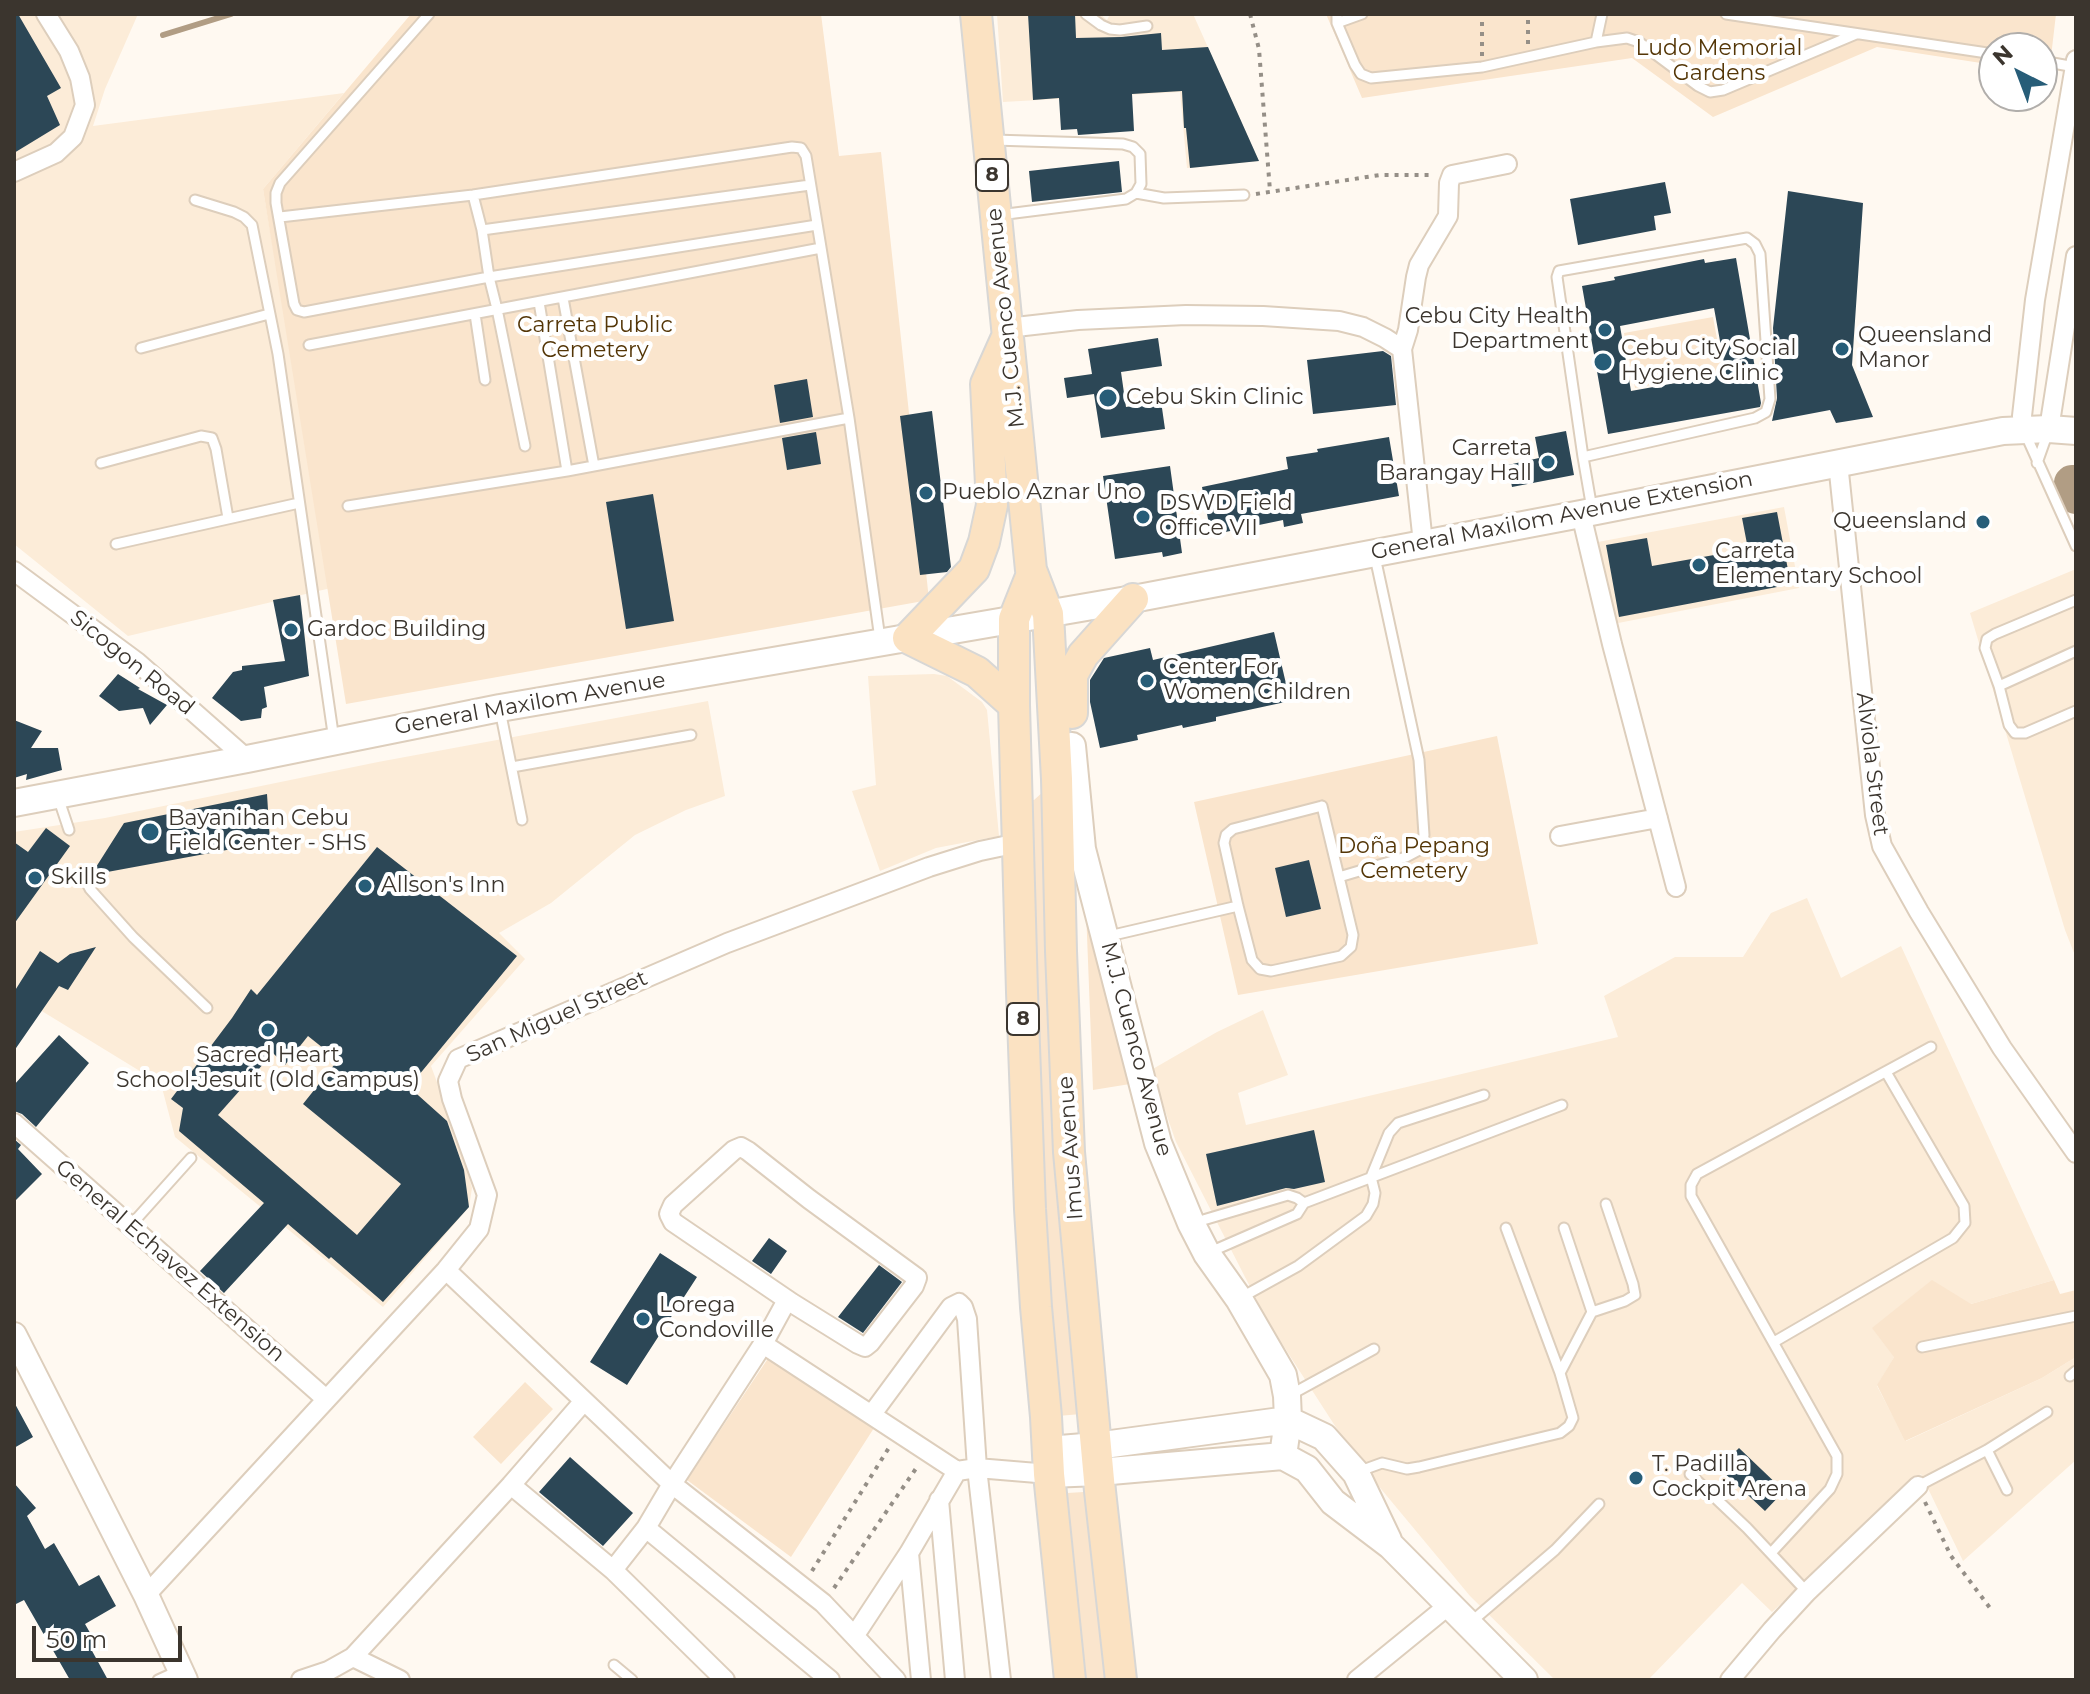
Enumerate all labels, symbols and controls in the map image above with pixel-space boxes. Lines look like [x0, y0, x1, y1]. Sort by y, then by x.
north arrow [1978, 32, 2058, 112]
park label: Ludo Memorial Gardens [1636, 36, 1802, 88]
text: N [1987, 39, 2019, 71]
road number: 8 [976, 159, 1008, 191]
street label: M.J. Cuenco Avenue [981, 207, 1031, 429]
place label: Cebu City Health Department [1405, 304, 1589, 356]
park label: Carreta Public Cemetery [517, 313, 673, 364]
marker: Cebu City Health Department [1596, 321, 1614, 339]
place label: Queensland Manor [1858, 323, 1992, 374]
place label: Cebu City Social Hygiene Clinic [1621, 336, 1796, 388]
marker: Queensland Manor [1833, 340, 1851, 358]
marker: Cebu City Social Hygiene Clinic [1592, 351, 1614, 373]
place label: Cebu Skin Clinic [1126, 385, 1304, 411]
marker: Cebu Skin Clinic [1097, 387, 1119, 409]
place label: Carreta Barangay Hall [1379, 436, 1532, 488]
marker: Carreta Barangay Hall [1539, 453, 1557, 471]
street label: General Maxilom Avenue Extension [1369, 466, 1755, 566]
place label: Pueblo Aznar Uno [942, 480, 1142, 506]
marker: Pueblo Aznar Uno [917, 484, 935, 502]
place label: DSWD Field Office VII [1159, 491, 1293, 542]
marker: DSWD Field Office VII [1134, 508, 1152, 526]
place label: Queensland [1833, 509, 1967, 535]
marker: Queensland [1974, 513, 1992, 531]
place label: Carreta Elementary School [1715, 539, 1922, 590]
marker: Carreta Elementary School [1690, 556, 1708, 574]
street label: Sicogon Road [64, 605, 200, 721]
place label: Gardoc Building [307, 617, 486, 643]
marker: Gardoc Building [282, 621, 300, 639]
place label: Center For Women Children [1163, 655, 1351, 706]
street label: General Maxilom Avenue [393, 667, 667, 741]
marker: Center For Women Children [1138, 672, 1156, 690]
street label: Alviola Street [1850, 691, 1894, 837]
place label: Bayanihan Cebu Field Center - SHS [168, 806, 366, 858]
marker: Bayanihan Cebu Field Center - SHS [139, 821, 161, 843]
park label: Doña Pepang Cemetery [1338, 834, 1490, 886]
place label: Skills [51, 865, 106, 891]
marker: Skills [26, 869, 44, 887]
place label: Allson's Inn [381, 873, 505, 899]
marker: Allson's Inn [356, 877, 374, 895]
street label: M.J. Cuenco Avenue [1095, 939, 1177, 1159]
street label: San Miguel Street [462, 965, 652, 1069]
road number: 8 [1007, 1003, 1039, 1035]
marker: Sacred Heart School-Jesuit (Old Campus) [259, 1021, 277, 1039]
place label: Sacred Heart School-Jesuit (Old Campus) [116, 1043, 420, 1094]
street label: Imus Avenue [1053, 1075, 1089, 1221]
street label: General Echavez Extension [50, 1154, 290, 1368]
place label: Lorega Condoville [659, 1293, 774, 1344]
marker: Lorega Condoville [634, 1310, 652, 1328]
place label: T. Padilla Cockpit Arena [1652, 1452, 1807, 1504]
marker: T. Padilla Cockpit Arena [1627, 1469, 1645, 1487]
scale bar [36, 1610, 186, 1660]
text: 50 m [46, 1625, 107, 1654]

